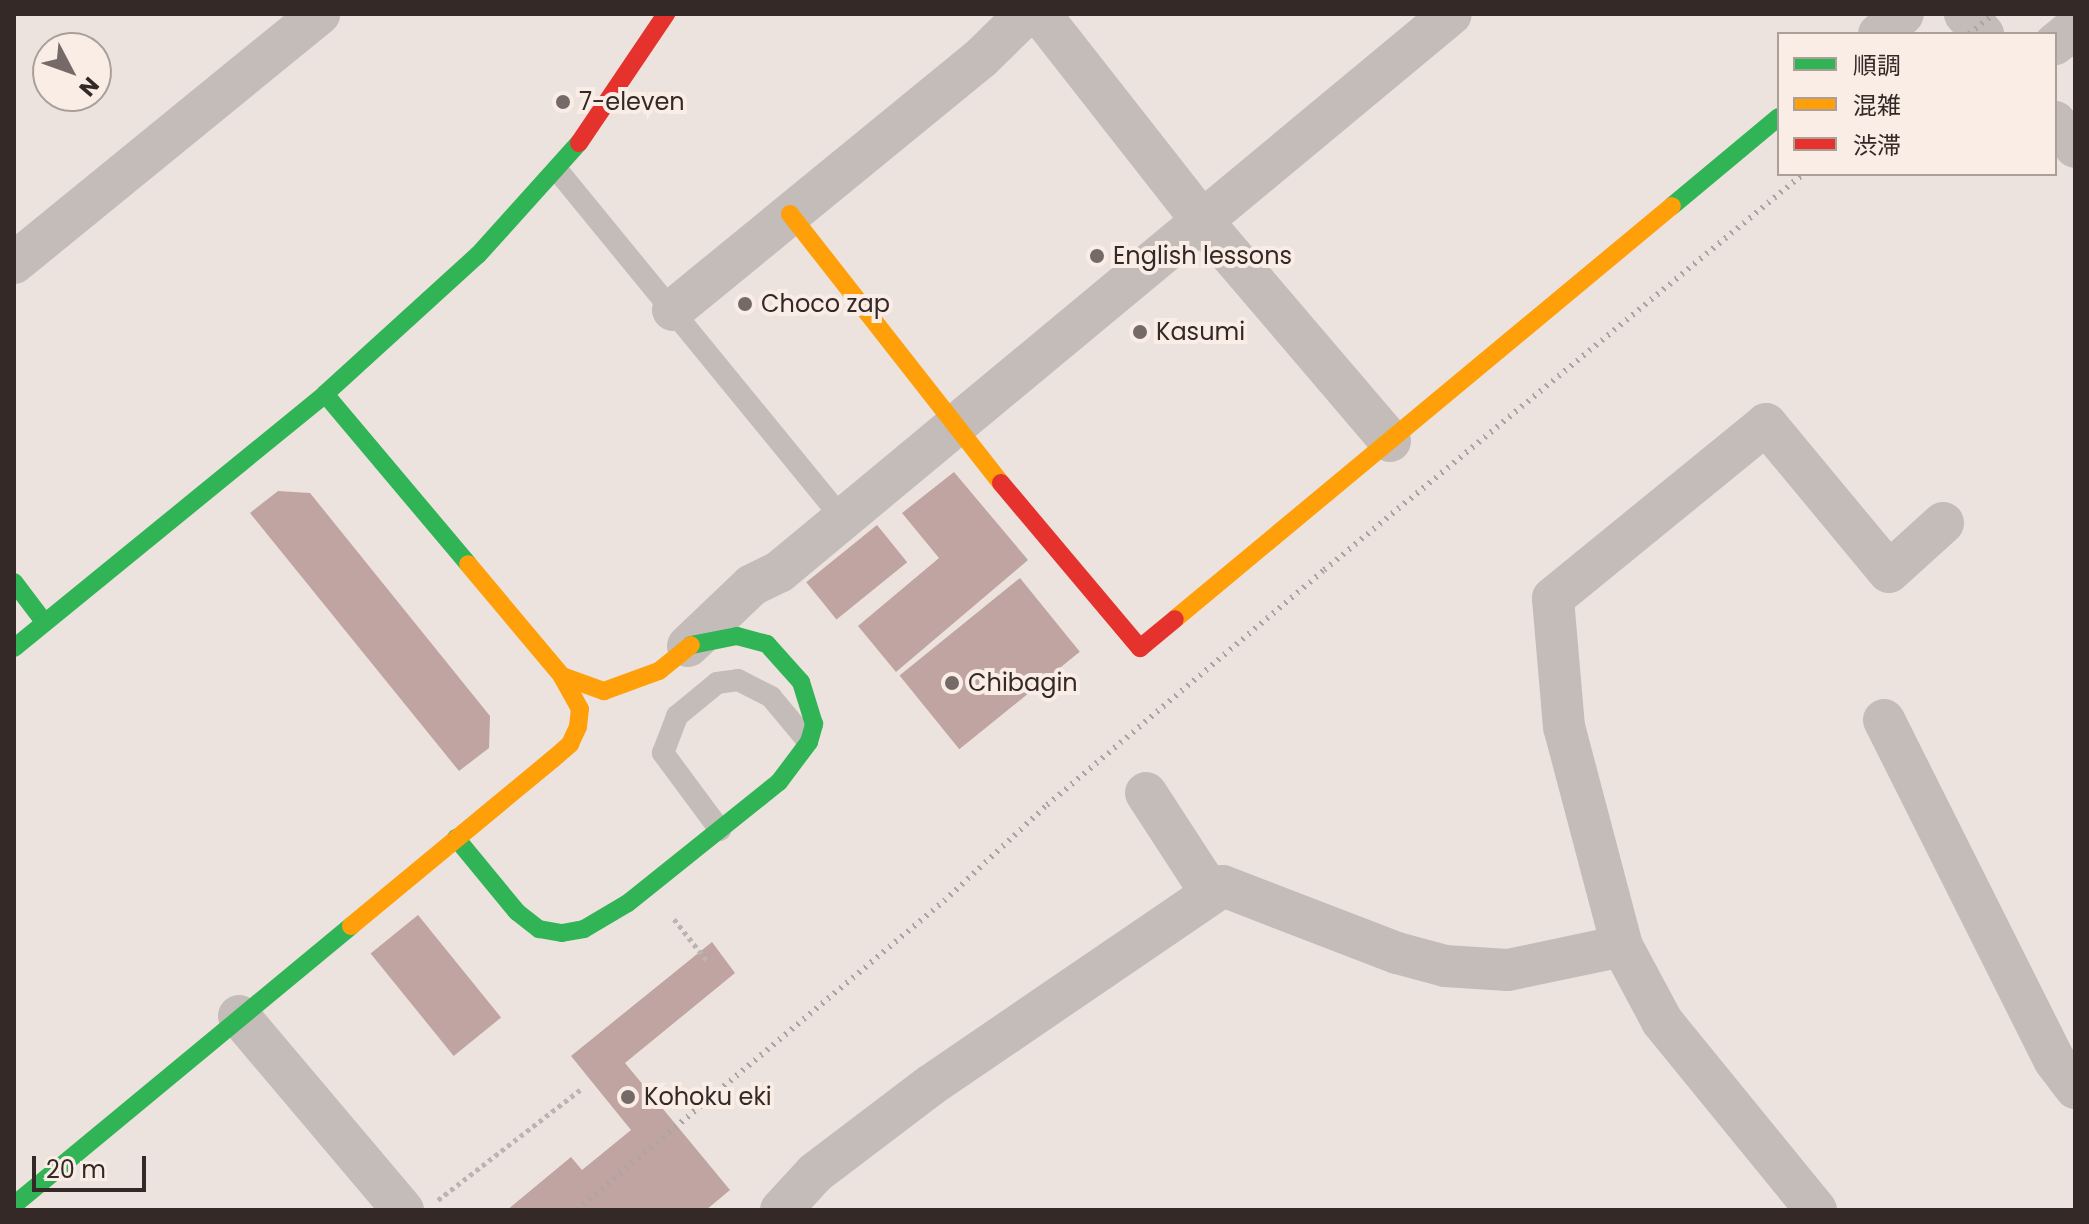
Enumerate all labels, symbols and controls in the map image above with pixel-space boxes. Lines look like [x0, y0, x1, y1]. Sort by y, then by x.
north arrow [32, 32, 112, 112]
legend [1777, 32, 2057, 176]
text: 順調 [1853, 49, 1901, 82]
text: N [72, 70, 106, 103]
place label: 7-eleven [579, 88, 685, 116]
text: 混雑 [1853, 89, 1901, 122]
marker: 7-eleven [554, 93, 572, 111]
text: 渋滞 [1853, 129, 1901, 162]
place label: English lessons [1113, 242, 1292, 270]
marker: English lessons [1088, 247, 1106, 265]
place label: Choco zap [761, 290, 890, 318]
marker: Choco zap [736, 295, 754, 313]
place label: Kasumi [1156, 318, 1245, 346]
marker: Kasumi [1131, 323, 1149, 341]
place label: Chibagin [968, 669, 1078, 697]
marker: Chibagin [943, 674, 961, 692]
place label: Kohoku eki [644, 1083, 772, 1111]
marker: Kohoku eki [619, 1088, 637, 1106]
scale bar [36, 1140, 150, 1190]
text: 20 m [46, 1153, 106, 1186]

